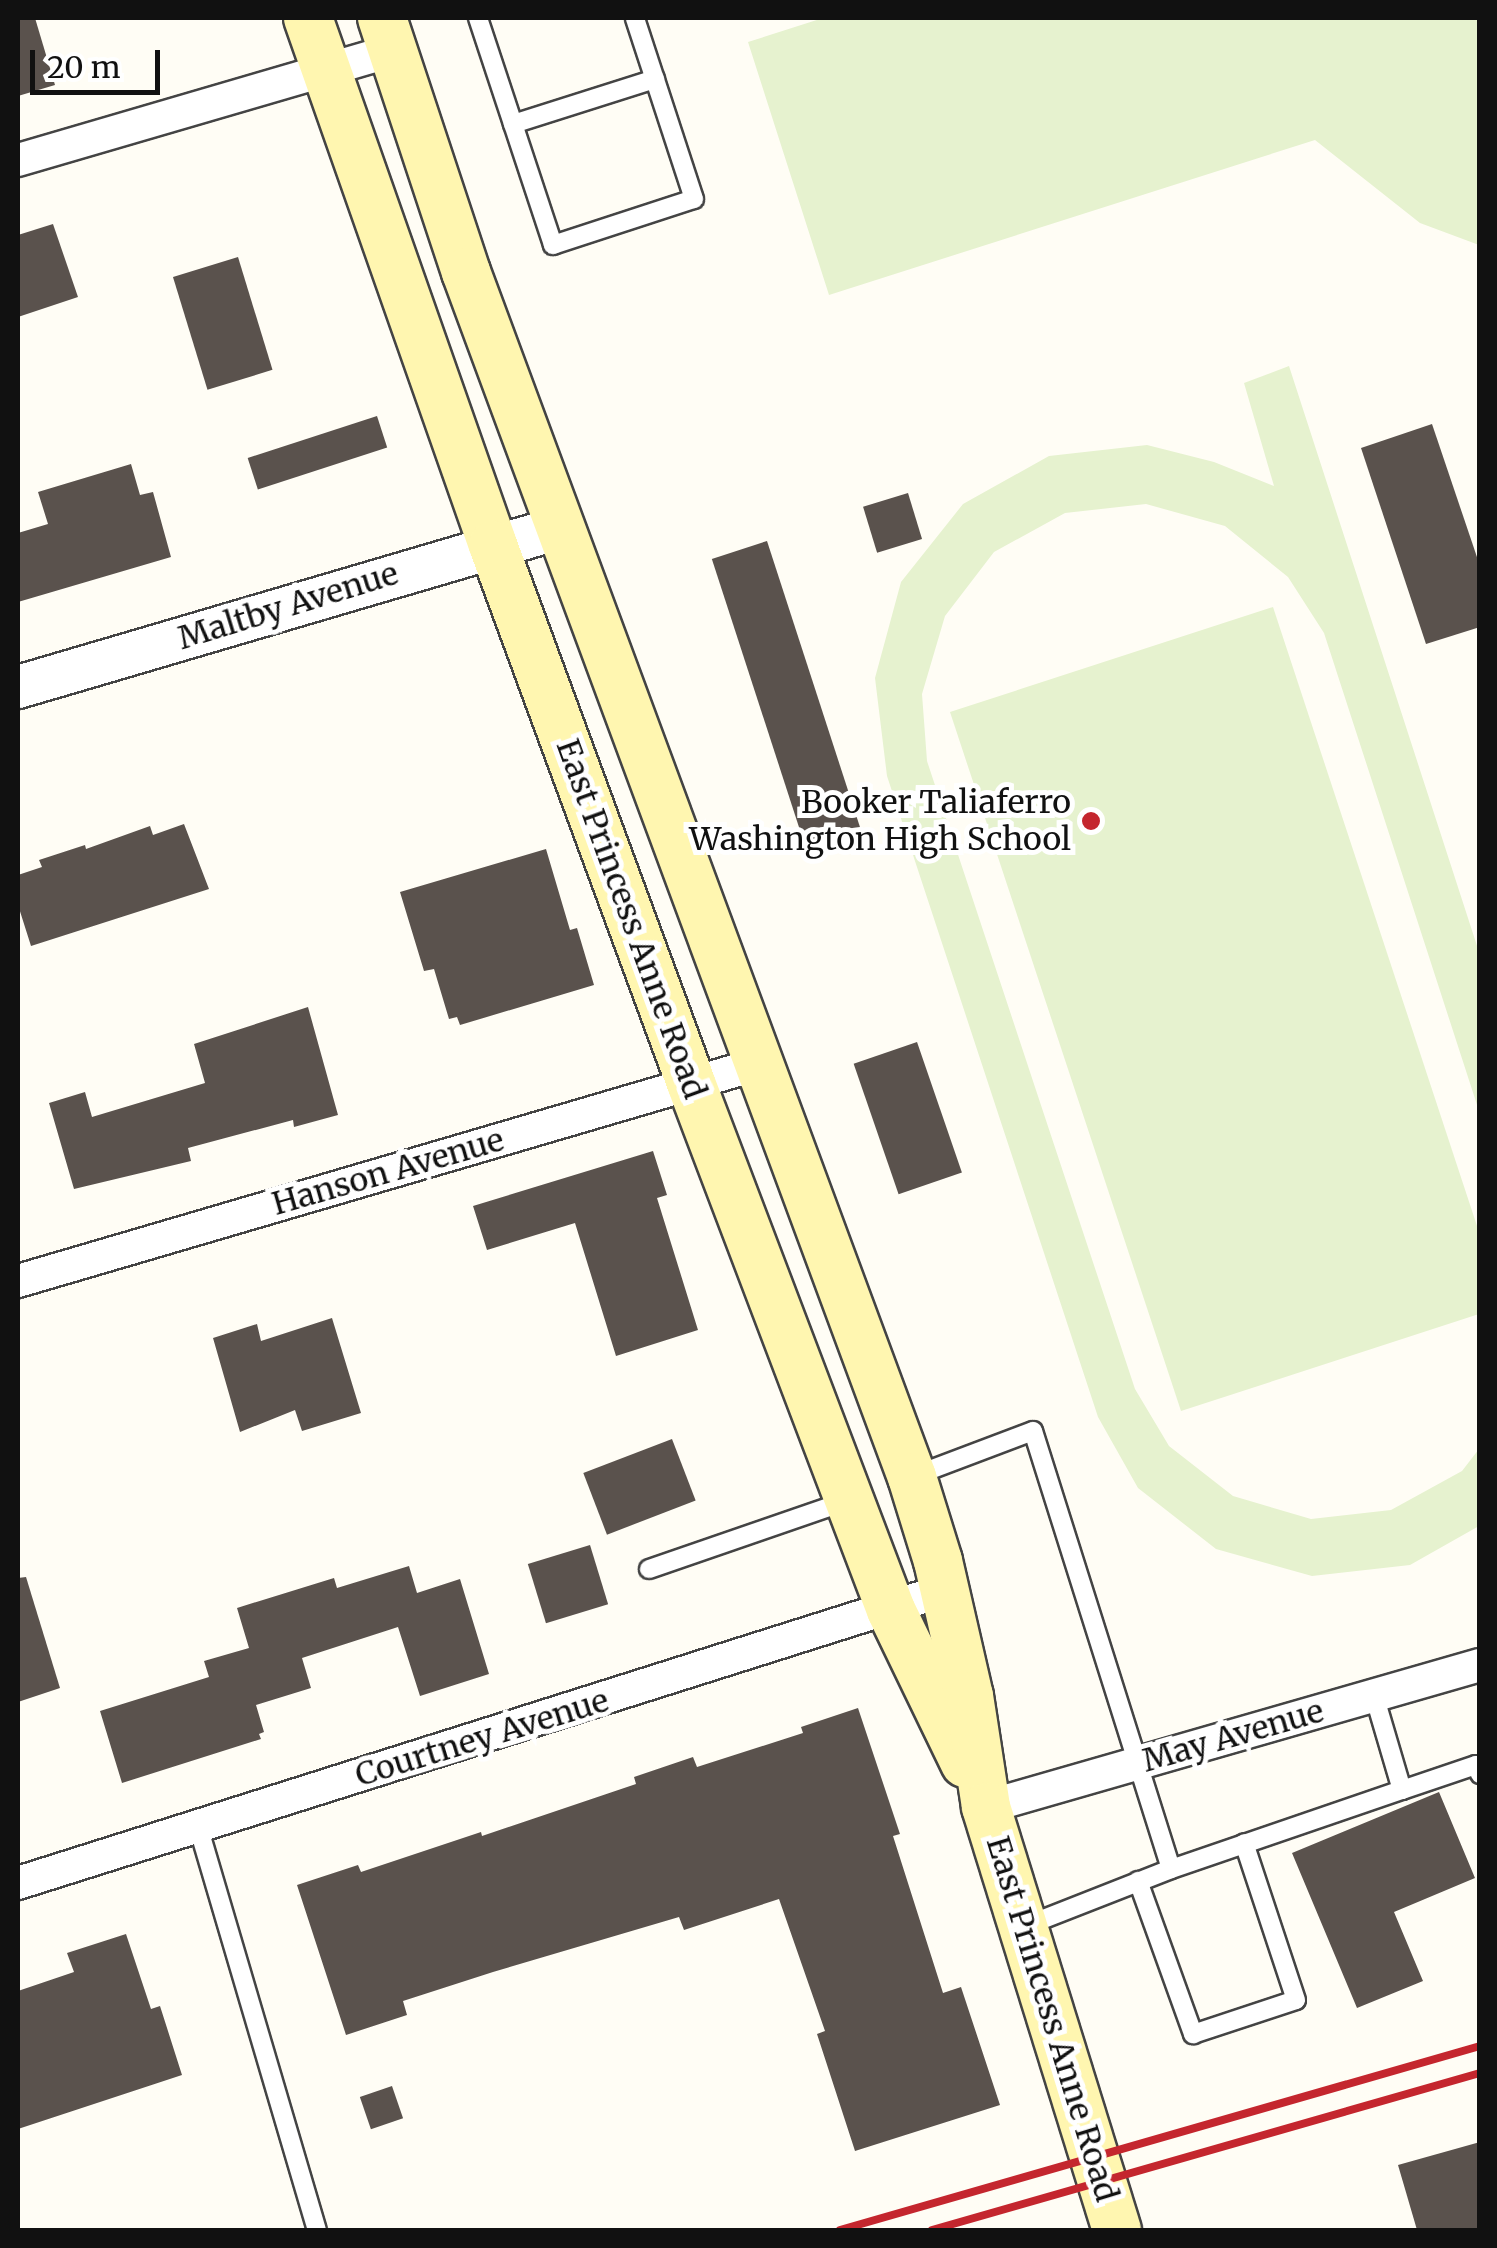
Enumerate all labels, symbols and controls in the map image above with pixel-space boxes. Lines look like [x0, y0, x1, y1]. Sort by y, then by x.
scale bar [35, 30, 165, 92]
text: 20 m [47, 48, 120, 86]
street label: Maltby Avenue [173, 554, 403, 658]
street label: East Princess Anne Road [548, 734, 714, 1104]
place label: Booker Taliaferro Washington High School [689, 784, 1071, 859]
marker: Booker Taliaferro Washington High School [1080, 810, 1102, 832]
street label: Hanson Avenue [268, 1121, 508, 1223]
street label: Courtney Avenue [351, 1681, 613, 1795]
street label: May Avenue [1138, 1692, 1328, 1780]
street label: East Princess Anne Road [978, 1832, 1126, 2206]

